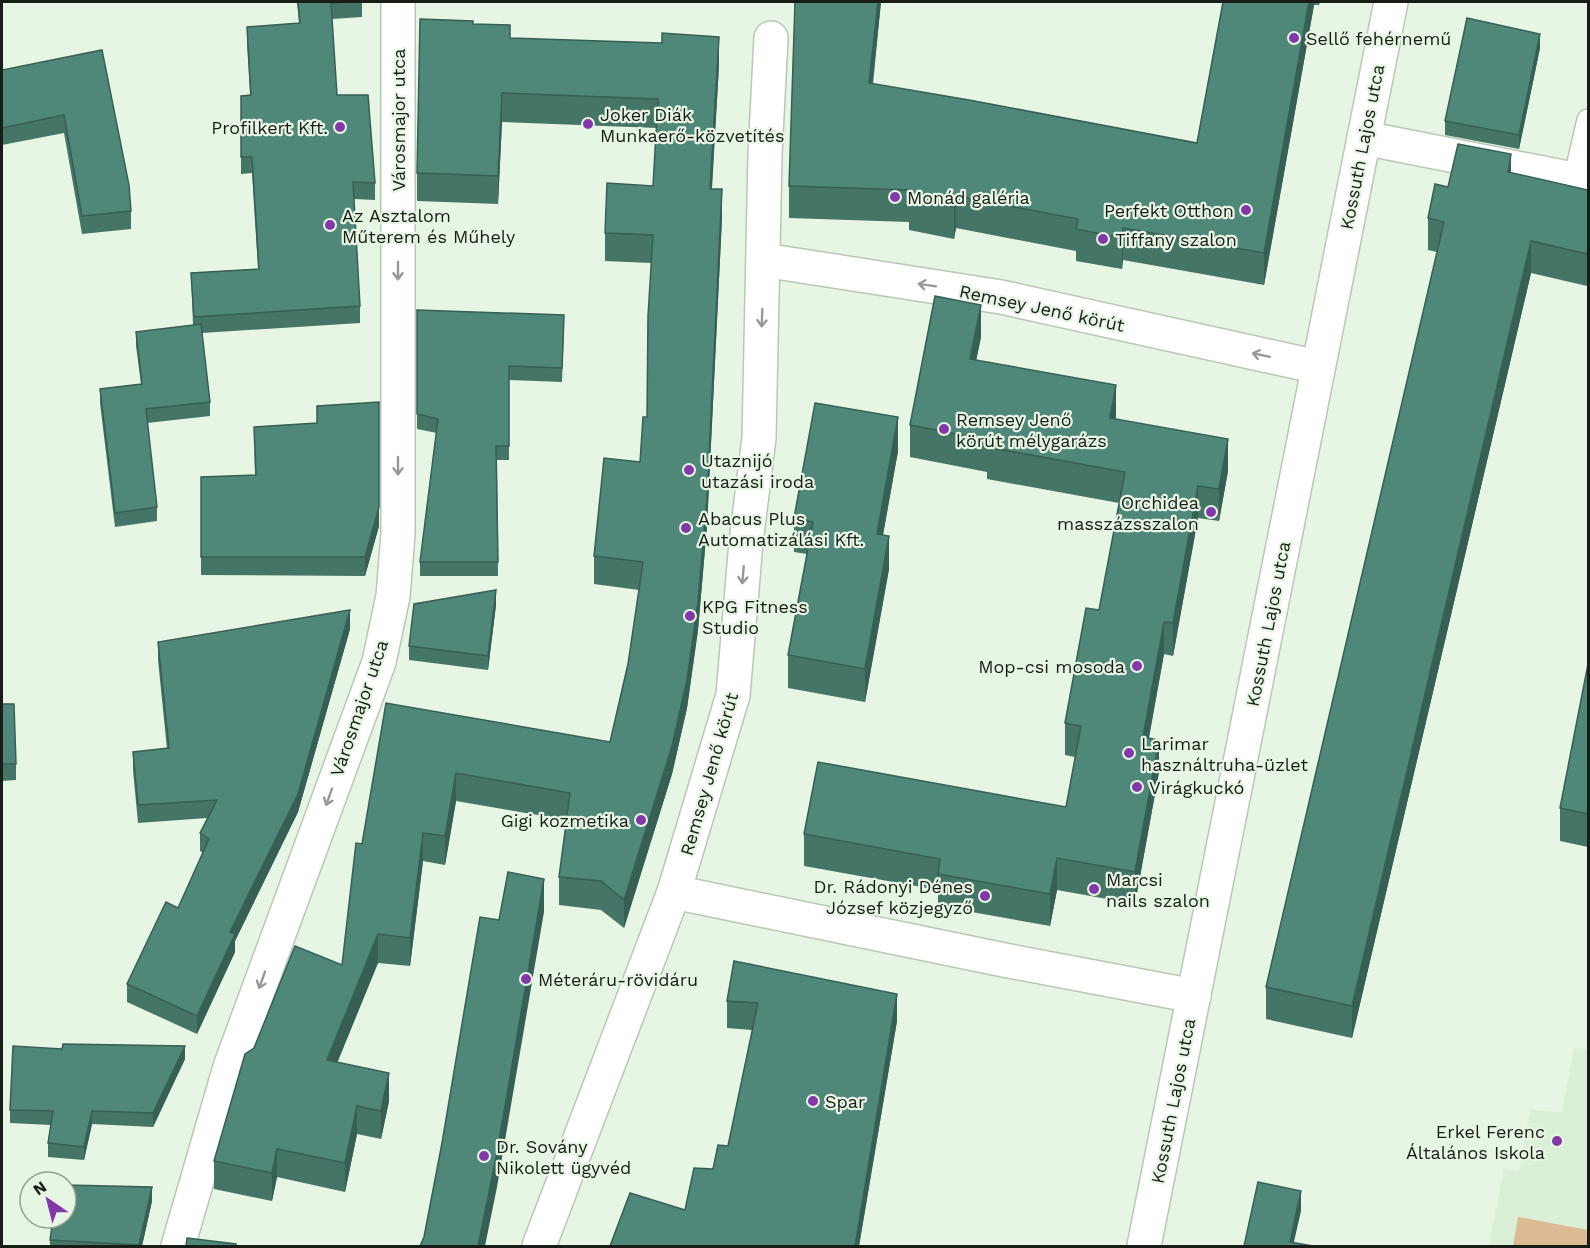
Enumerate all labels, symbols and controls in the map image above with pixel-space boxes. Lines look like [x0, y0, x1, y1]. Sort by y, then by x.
place label: Sellő fehérnemű [1306, 28, 1451, 49]
marker: Sellő fehérnemű [1287, 31, 1301, 45]
street label: Városmajor utca [388, 48, 409, 192]
street label: Kossuth Lajos utca [1336, 63, 1388, 231]
place label: Joker Diák Munkaerő-közvetítés [600, 104, 784, 146]
place label: Profilkert Kft. [211, 117, 328, 138]
marker: Joker Diák Munkaerő-közvetítés [581, 117, 595, 131]
marker: Profilkert Kft. [333, 120, 347, 134]
place label: Monád galéria [907, 187, 1030, 208]
marker: Monád galéria [888, 190, 902, 204]
place label: Perfekt Otthon [1104, 200, 1234, 221]
marker: Perfekt Otthon [1239, 203, 1253, 217]
place label: Az Asztalom Műterem és Műhely [342, 205, 516, 247]
marker: Az Asztalom Műterem és Műhely [323, 218, 337, 232]
place label: Tiffany szalon [1115, 229, 1237, 250]
marker: Tiffany szalon [1096, 232, 1110, 246]
one-way arrow [392, 260, 404, 280]
one-way arrow [917, 279, 937, 290]
street label: Remsey Jenő körút [957, 280, 1127, 336]
one-way arrow [756, 308, 768, 328]
one-way arrow [1252, 349, 1271, 360]
place label: Remsey Jenő körút mélygarázs [956, 409, 1107, 451]
marker: Remsey Jenő körút mélygarázs [937, 422, 951, 436]
place label: Utaznijó utazási iroda [701, 450, 814, 492]
one-way arrow [392, 455, 404, 475]
marker: Utaznijó utazási iroda [682, 463, 696, 477]
place label: Orchidea masszázsszalon [1057, 492, 1199, 534]
marker: Orchidea masszázsszalon [1204, 505, 1218, 519]
place label: Abacus Plus Automatizálási Kft. [698, 508, 864, 550]
marker: Abacus Plus Automatizálási Kft. [679, 521, 693, 535]
street label: Kossuth Lajos utca [1242, 540, 1294, 708]
one-way arrow [737, 565, 748, 585]
place label: KPG Fitness Studio [702, 596, 808, 638]
marker: KPG Fitness Studio [683, 609, 697, 623]
street label: Városmajor utca [326, 637, 392, 779]
place label: Mop-csi mosoda [978, 656, 1125, 677]
marker: Mop-csi mosoda [1130, 659, 1144, 673]
street label: Remsey Jenő körút [676, 690, 742, 858]
place label: Larimar használtruha-üzlet [1141, 733, 1308, 775]
marker: Larimar használtruha-üzlet [1122, 746, 1136, 760]
place label: Virágkuckó [1149, 777, 1244, 798]
marker: Virágkuckó [1130, 780, 1144, 794]
one-way arrow [322, 787, 333, 806]
place label: Gigi kozmetika [501, 810, 629, 831]
marker: Gigi kozmetika [634, 813, 648, 827]
place label: Marcsi nails szalon [1106, 869, 1210, 911]
place label: Dr. Rádonyi Dénes József közjegyző [814, 876, 973, 918]
marker: Marcsi nails szalon [1087, 882, 1101, 896]
marker: Dr. Rádonyi Dénes József közjegyző [978, 889, 992, 903]
place label: Méteráru-rövidáru [538, 969, 698, 990]
one-way arrow [255, 970, 266, 989]
marker: Méteráru-rövidáru [519, 972, 533, 986]
street label: Kossuth Lajos utca [1147, 1017, 1199, 1185]
place label: Spar [825, 1091, 865, 1112]
marker: Spar [806, 1094, 820, 1108]
place label: Erkel Ferenc Általános Iskola [1406, 1121, 1545, 1163]
marker: Erkel Ferenc Általános Iskola [1550, 1134, 1564, 1148]
place label: Dr. Sovány Nikolett ügyvéd [496, 1136, 631, 1178]
marker: Dr. Sovány Nikolett ügyvéd [477, 1149, 491, 1163]
north arrow [18, 1170, 78, 1230]
text: N [29, 1177, 50, 1199]

